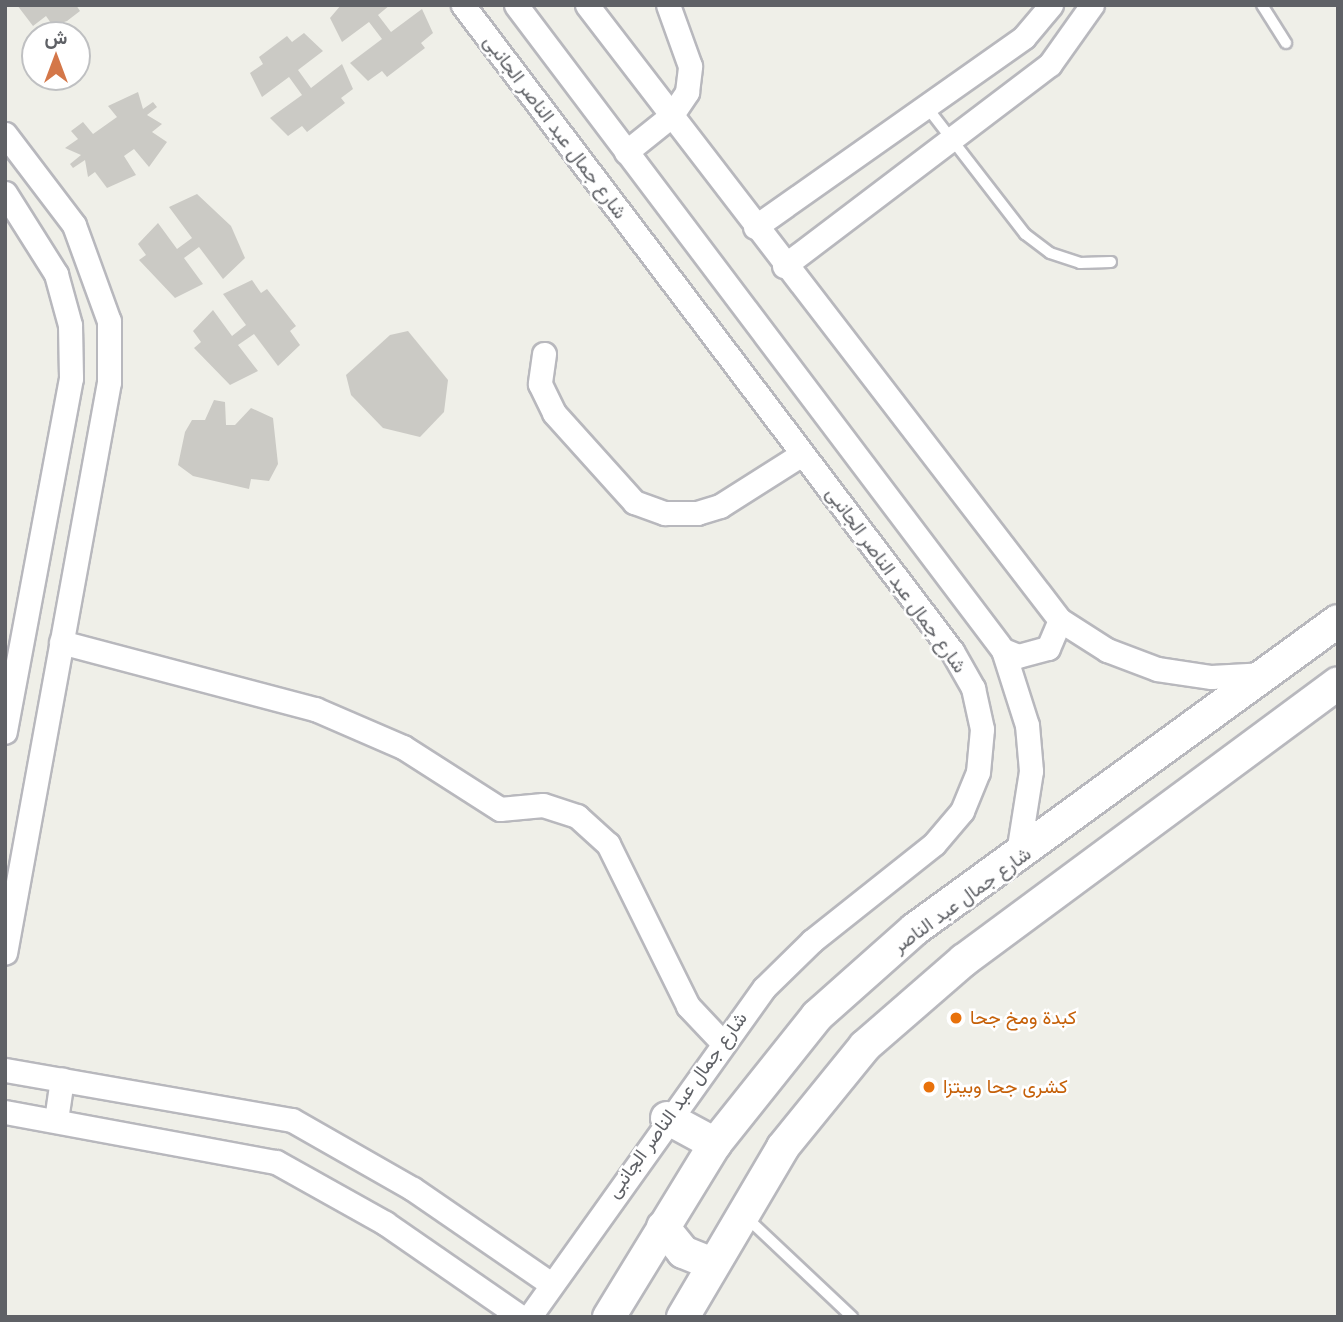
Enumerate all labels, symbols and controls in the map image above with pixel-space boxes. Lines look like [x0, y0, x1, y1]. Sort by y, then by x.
north arrow [21, 21, 91, 91]
text: ش [45, 25, 67, 49]
street label: شارع جمال عبد الناصر الجانبى [478, 31, 632, 223]
street label: شارع جمال عبد الناصر الجانبى [821, 483, 971, 677]
street label: شارع جمال عبد الناصر [888, 842, 1036, 958]
place label: كبدة ومخ جحا [970, 1007, 1076, 1029]
street label: شارع جمال عبد الناصر الجانبى [602, 1008, 752, 1202]
marker: كبدة ومخ جحا [948, 1010, 964, 1026]
place label: كشرى جحا وبيتزا [943, 1076, 1068, 1098]
marker: كشرى جحا وبيتزا [921, 1079, 937, 1095]

